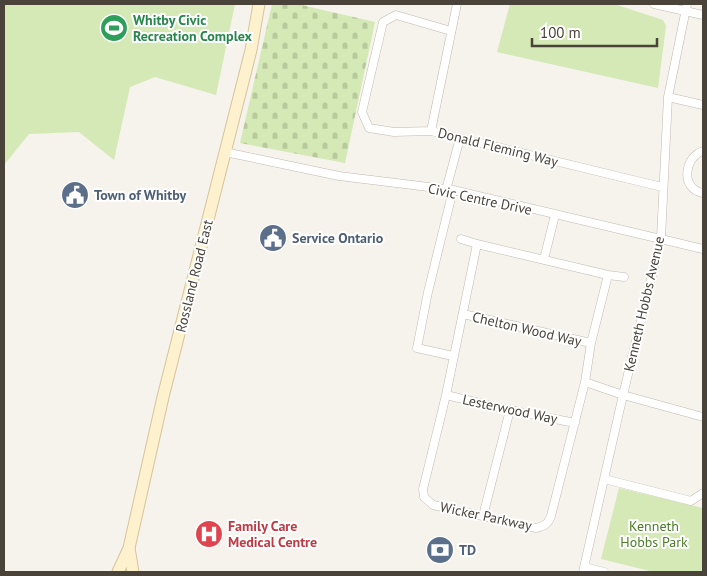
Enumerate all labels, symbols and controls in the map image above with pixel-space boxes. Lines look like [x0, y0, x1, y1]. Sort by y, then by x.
place label: Whitby Civic Recreation Complex [133, 11, 253, 45]
sports icon: Whitby Civic Recreation Complex [99, 13, 129, 43]
scale bar [532, 15, 657, 47]
text: 100 m [540, 23, 581, 42]
street label: Donald Fleming Way [436, 123, 560, 171]
street label: Civic Centre Drive [426, 179, 534, 219]
public building icon: Town of Whitby [60, 180, 90, 210]
place label: Town of Whitby [94, 186, 187, 204]
street label: Rossland Road East [171, 218, 217, 334]
public building icon: Service Ontario [258, 223, 288, 253]
place label: Service Ontario [292, 229, 384, 247]
street label: Kenneth Hobbs Avenue [620, 235, 668, 373]
street label: Chelton Wood Way [471, 308, 584, 350]
street label: Lesterwood Way [461, 390, 560, 428]
street label: Wicker Parkway [438, 497, 534, 535]
place label: Family Care Medical Centre [228, 517, 317, 551]
park label: Kenneth Hobbs Park [620, 517, 688, 551]
hospital icon: Family Care Medical Centre [194, 519, 224, 549]
bank icon: TD [425, 535, 455, 565]
place label: TD [459, 541, 476, 559]

